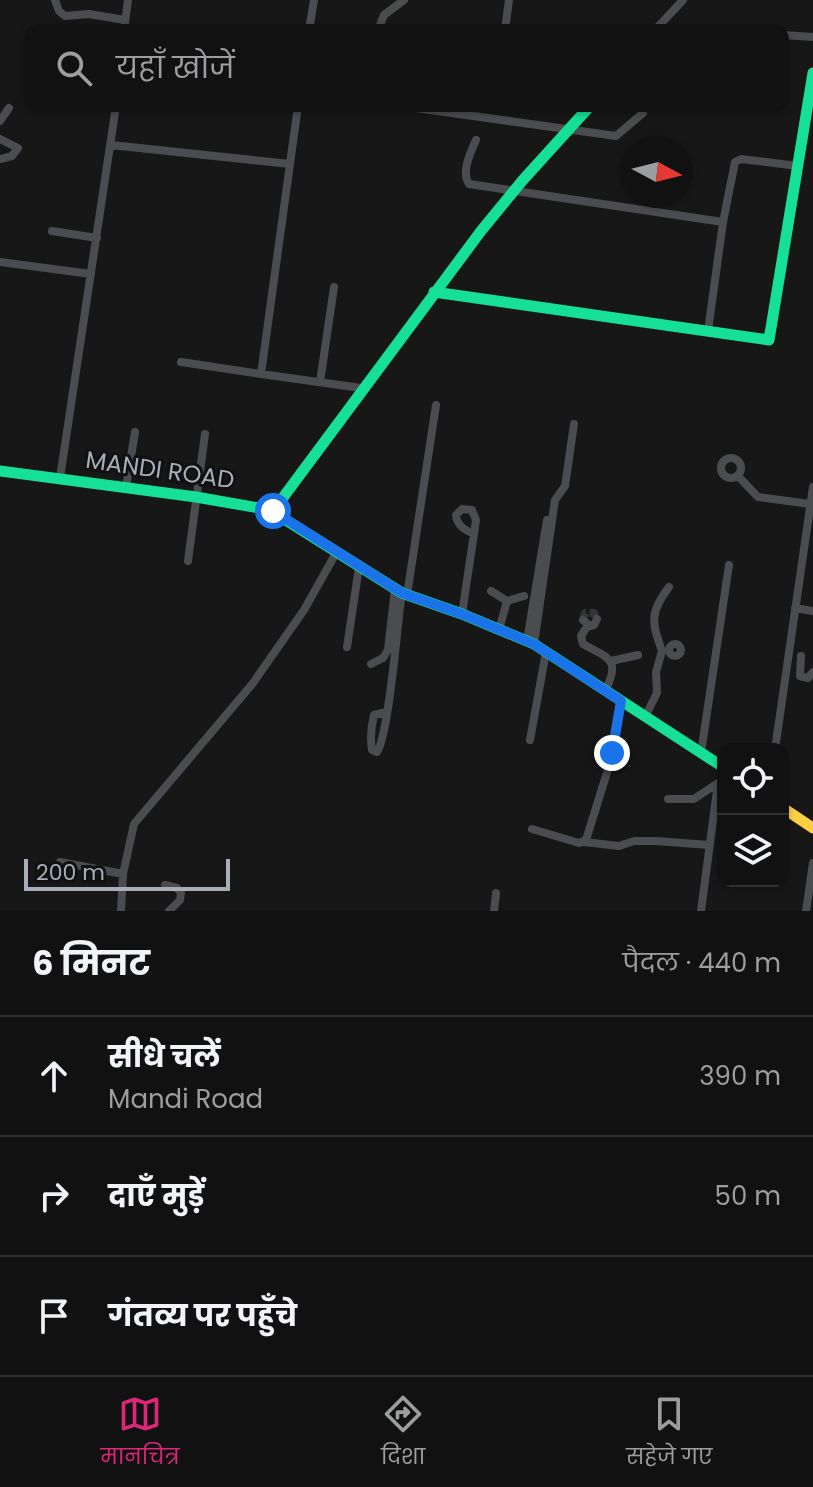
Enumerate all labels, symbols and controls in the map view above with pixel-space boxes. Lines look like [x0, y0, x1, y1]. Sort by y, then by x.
search box [24, 24, 789, 112]
icon: search [52, 46, 96, 90]
text: यहाँ खोजें [116, 46, 235, 89]
north arrow [621, 136, 693, 208]
street label: MANDI ROAD [84, 443, 236, 496]
route start [255, 493, 291, 529]
route end [594, 735, 630, 771]
map controls [717, 743, 789, 887]
button: locate [717, 743, 789, 815]
button: layers [717, 815, 789, 887]
scale bar [24, 855, 230, 891]
text: 200 m [36, 857, 105, 888]
text: 6 मिनट [32, 939, 150, 987]
text: पैदल · 440 m [622, 945, 781, 981]
text: सीधे चलें [108, 1035, 221, 1078]
icon: ahead [32, 1054, 76, 1098]
text: 390 m [699, 1058, 781, 1094]
text: Mandi Road [108, 1081, 263, 1117]
icon: right [32, 1174, 76, 1218]
text: दाएँ मुड़ें [108, 1174, 204, 1217]
text: 50 m [715, 1178, 781, 1214]
icon: arrive [32, 1294, 76, 1338]
text: गंतव्य पर पहुँचे [108, 1294, 297, 1337]
tab: मानचित्र [101, 1392, 180, 1473]
tab: दिशा [381, 1392, 425, 1473]
tab: सहेजे गए [626, 1392, 712, 1473]

